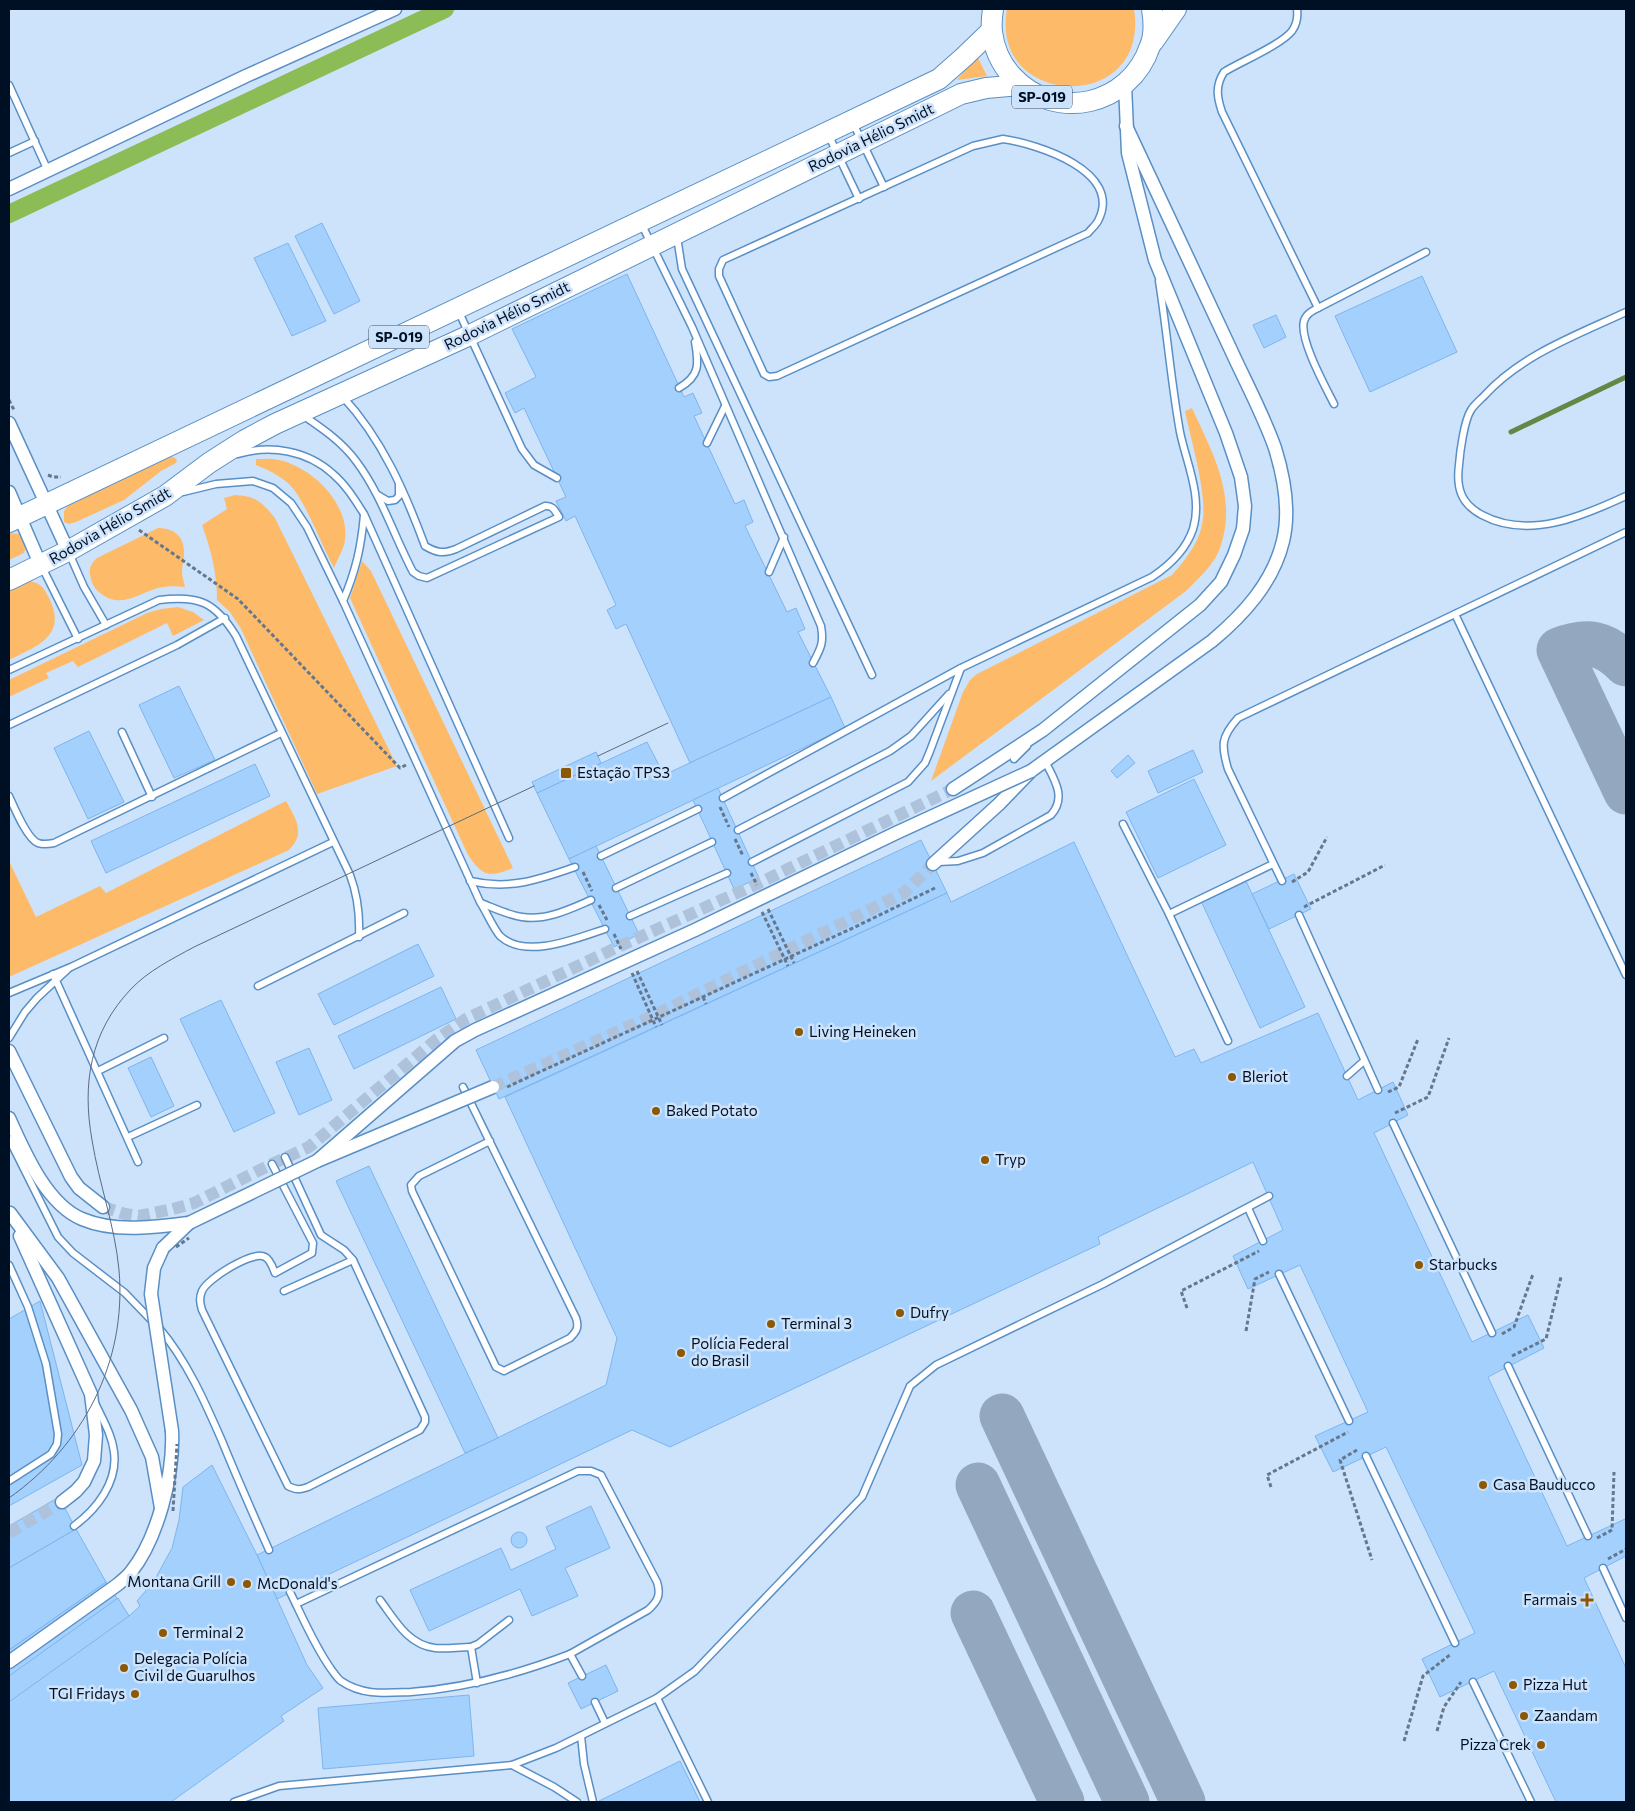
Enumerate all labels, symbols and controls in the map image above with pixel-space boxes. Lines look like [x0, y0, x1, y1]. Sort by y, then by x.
road number: SP-019 [1012, 85, 1072, 108]
street label: Rodovia Hélio Smidt [805, 99, 936, 175]
street label: Rodovia Hélio Smidt [441, 277, 572, 353]
road number: SP-019 [369, 326, 429, 348]
street label: Rodovia Hélio Smidt [46, 483, 173, 567]
place label: Estação TPS3 [577, 763, 670, 781]
marker: Estação TPS3 [559, 766, 573, 780]
place label: Living Heineken [809, 1022, 916, 1040]
marker: Living Heineken [793, 1026, 805, 1038]
place label: Bleriot [1242, 1067, 1288, 1085]
marker: Bleriot [1226, 1071, 1238, 1083]
place label: Baked Potato [666, 1101, 758, 1119]
marker: Baked Potato [650, 1105, 662, 1117]
place label: Tryp [995, 1150, 1026, 1168]
marker: Tryp [979, 1154, 991, 1166]
place label: Starbucks [1429, 1255, 1497, 1273]
marker: Starbucks [1413, 1259, 1425, 1271]
place label: Dufry [910, 1303, 949, 1321]
marker: Dufry [894, 1307, 906, 1319]
place label: Terminal 3 [781, 1314, 852, 1332]
marker: Terminal 3 [765, 1318, 777, 1330]
place label: Polícia Federal do Brasil [691, 1334, 789, 1369]
marker: Polícia Federal do Brasil [675, 1347, 687, 1359]
place label: Casa Bauducco [1493, 1475, 1595, 1493]
marker: Casa Bauducco [1477, 1479, 1489, 1491]
place label: Montana Grill [127, 1572, 221, 1590]
place label: McDonald's [257, 1574, 338, 1592]
marker: Montana Grill [225, 1576, 237, 1588]
marker: McDonald's [241, 1578, 253, 1590]
place label: Farmais [1523, 1590, 1577, 1608]
marker: Farmais [1581, 1594, 1593, 1606]
place label: Terminal 2 [173, 1623, 244, 1641]
marker: Terminal 2 [157, 1627, 169, 1639]
place label: Delegacia Polícia Civil de Guarulhos [134, 1649, 256, 1684]
marker: Delegacia Polícia Civil de Guarulhos [118, 1662, 130, 1674]
place label: Pizza Hut [1523, 1675, 1588, 1693]
marker: Pizza Hut [1507, 1679, 1519, 1691]
place label: TGI Fridays [49, 1684, 125, 1702]
marker: TGI Fridays [129, 1688, 141, 1700]
place label: Zaandam [1534, 1706, 1598, 1724]
marker: Zaandam [1518, 1710, 1530, 1722]
place label: Pizza Crek [1460, 1735, 1531, 1753]
marker: Pizza Crek [1535, 1739, 1547, 1751]

